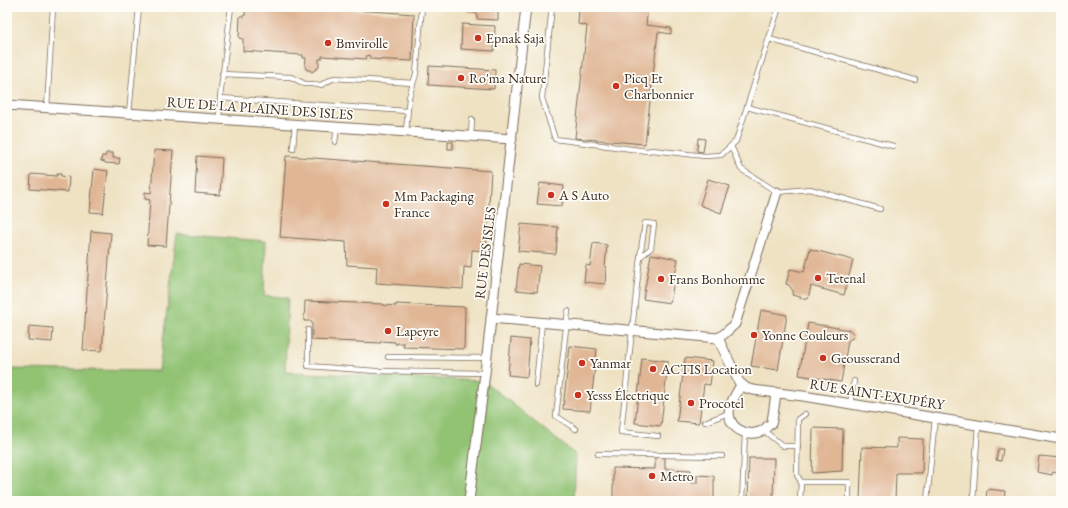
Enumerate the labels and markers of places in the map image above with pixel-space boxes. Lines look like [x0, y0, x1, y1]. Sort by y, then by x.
place label: Epnak Saja [486, 29, 545, 47]
marker: Epnak Saja [473, 33, 483, 43]
place label: Bmvirolle [336, 34, 388, 52]
marker: Bmvirolle [323, 38, 333, 48]
place label: Ro'ma Nature [469, 69, 547, 87]
place label: Picq Et Charbonnier [624, 69, 694, 103]
marker: Ro'ma Nature [456, 73, 466, 83]
marker: Picq Et Charbonnier [611, 81, 621, 91]
place label: A S Auto [558, 186, 609, 204]
place label: Mm Packaging France [394, 187, 475, 221]
marker: A S Auto [546, 190, 556, 200]
marker: Mm Packaging France [381, 199, 391, 209]
place label: Tetenal [826, 269, 866, 287]
place label: Frans Bonhomme [669, 270, 766, 288]
marker: Tetenal [813, 273, 823, 283]
marker: Frans Bonhomme [656, 274, 666, 284]
place label: Lapeyre [396, 322, 439, 340]
marker: Lapeyre [383, 326, 393, 336]
place label: Yonne Couleurs [762, 326, 849, 344]
marker: Yonne Couleurs [749, 330, 759, 340]
place label: Geousserand [831, 349, 901, 367]
marker: Geousserand [818, 353, 828, 363]
place label: Yanmar [590, 354, 631, 372]
marker: Yanmar [577, 358, 587, 368]
place label: ACTIS Location [660, 360, 753, 378]
marker: ACTIS Location [648, 364, 658, 374]
place label: Yesss Électrique [586, 386, 670, 404]
marker: Yesss Électrique [573, 390, 583, 400]
place label: Procotel [699, 394, 745, 412]
marker: Procotel [686, 398, 696, 408]
place label: Metro [660, 467, 694, 485]
marker: Metro [647, 471, 657, 481]

